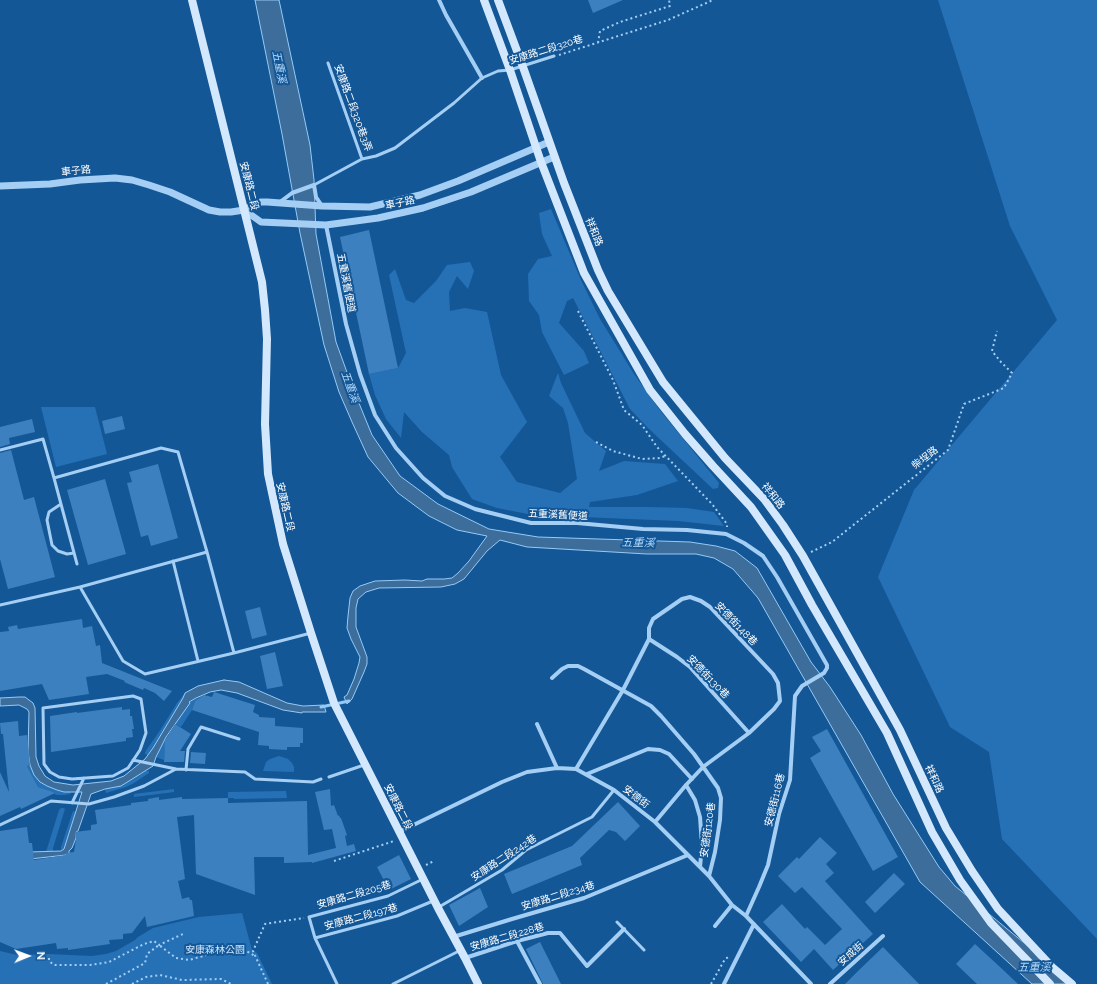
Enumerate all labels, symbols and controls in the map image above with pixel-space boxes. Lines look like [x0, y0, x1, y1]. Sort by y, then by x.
street label: 安康路二段320巷 [508, 33, 584, 67]
water label: 五重溪 [269, 50, 289, 84]
street label: 安康路二段320巷3弄 [332, 63, 374, 153]
street label: 安康路二段 [237, 160, 261, 212]
street label: 車子路 [60, 163, 92, 179]
street label: 車子路 [384, 194, 416, 212]
street label: 祥和路 [583, 216, 605, 248]
street label: 五重溪舊便道 [334, 252, 358, 314]
water label: 五重溪 [338, 369, 362, 405]
street label: 柴埕路 [909, 444, 941, 472]
street label: 安康路二段 [274, 481, 296, 533]
street label: 祥和路 [759, 481, 787, 511]
street label: 五重溪舊便道 [528, 507, 588, 523]
water label: 五重溪 [621, 536, 655, 550]
street label: 安德街148巷 [712, 600, 760, 648]
street label: 安德街130巷 [684, 653, 732, 701]
street label: 祥和路 [922, 763, 946, 795]
street label: 安德街116巷 [763, 772, 787, 828]
street label: 安康路二段 [381, 782, 415, 832]
street label: 安德街 [620, 783, 652, 811]
street label: 安德街120巷 [698, 802, 718, 858]
street label: 安康路二段242巷 [469, 832, 539, 884]
street label: 安康路二段205巷 [315, 879, 393, 911]
street label: 安康路二段234巷 [520, 879, 596, 913]
street label: 安康路二段197巷 [323, 901, 399, 933]
street label: 安康路二段228巷 [469, 921, 545, 953]
north arrow [8, 936, 48, 976]
street label: 安成街 [836, 940, 866, 968]
park label: 安康森林公園 [185, 944, 245, 956]
text: N [34, 951, 47, 960]
water label: 五重溪 [1018, 961, 1050, 975]

